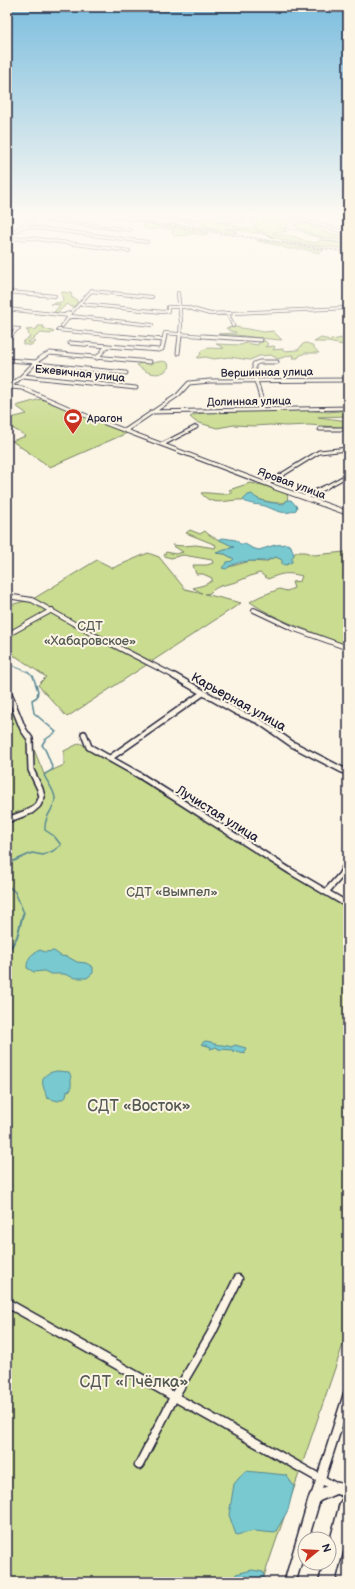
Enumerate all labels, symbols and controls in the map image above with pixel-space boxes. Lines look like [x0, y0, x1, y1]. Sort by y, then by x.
street label: Ежевичная улица [34, 362, 126, 385]
street label: Вершинная улица [221, 365, 314, 380]
street label: Долинная улица [207, 394, 292, 409]
sports icon: Арагон [62, 407, 84, 435]
place label: Арагон [86, 412, 122, 425]
street label: Яровая улица [256, 465, 328, 502]
park label: СДТ «Хабаровское» [44, 618, 136, 649]
street label: Карьерная улица [188, 669, 289, 735]
street label: Лучистая улица [172, 781, 262, 846]
park label: СДТ «Вымпел» [126, 884, 218, 900]
park label: СДТ «Восток» [87, 1097, 191, 1116]
park label: СДТ «Пчёлка» [80, 1373, 189, 1392]
north arrow [297, 1531, 337, 1571]
text: N [319, 1542, 333, 1554]

